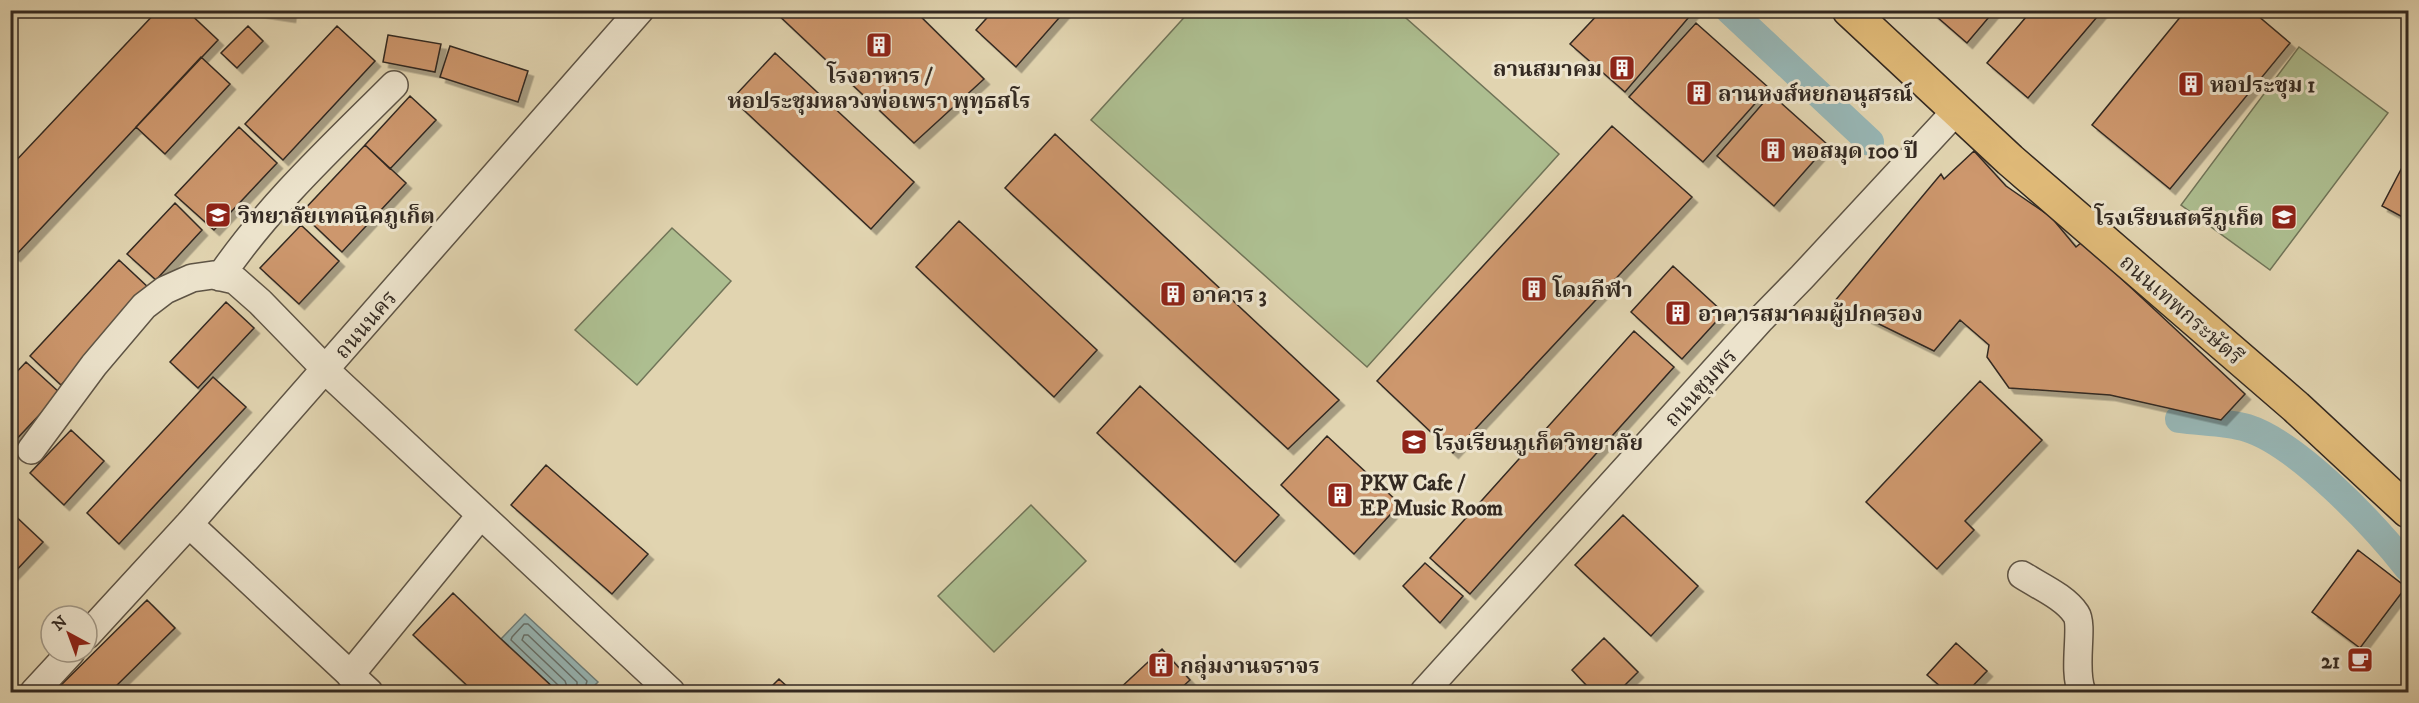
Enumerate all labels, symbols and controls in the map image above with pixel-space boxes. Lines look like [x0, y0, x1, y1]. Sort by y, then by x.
building icon: โรงอาหาร / หอประชุมหลวงพ่อเพรา พุทฺธสโร [864, 30, 894, 60]
building icon: ลานสมาคม [1607, 53, 1637, 83]
place label: ลานสมาคม [1493, 56, 1602, 83]
place label: โรงอาหาร / หอประชุมหลวงพ่อเพรา พุทฺธสโร [728, 61, 1030, 115]
building icon: หอประชุม 1 [2176, 69, 2206, 99]
place label: หอประชุม 1 [2210, 72, 2315, 99]
building icon: ลานหงส์หยกอนุสรณ์ [1684, 78, 1714, 108]
place label: ลานหงส์หยกอนุสรณ์ [1718, 81, 1913, 108]
building icon: หอสมุด 100 ปี [1758, 135, 1788, 165]
place label: หอสมุด 100 ปี [1792, 138, 1918, 165]
school or university icon: วิทยาลัยเทคนิคภูเก็ต [203, 200, 233, 230]
school or university icon: โรงเรียนสตรีภูเก็ต [2269, 202, 2299, 232]
place label: วิทยาลัยเทคนิคภูเก็ต [237, 203, 435, 230]
place label: โรงเรียนสตรีภูเก็ต [2094, 203, 2264, 232]
street label: ถนนเทพกระษัตรี [2114, 249, 2248, 371]
building icon: โดมกีฬา [1519, 274, 1549, 304]
place label: โดมกีฬา [1552, 275, 1633, 304]
building icon: อาคาร 3 [1158, 279, 1188, 309]
place label: อาคาร 3 [1192, 282, 1267, 309]
street label: ถนนนคร [329, 285, 403, 365]
building icon: อาคารสมาคมผู้ปกครอง [1663, 298, 1693, 328]
place label: อาคารสมาคมผู้ปกครอง [1698, 301, 1923, 328]
street label: ถนนชุมพร [1659, 343, 1743, 433]
school or university icon: โรงเรียนภูเก็ตวิทยาลัย [1399, 427, 1429, 457]
place label: โรงเรียนภูเก็ตวิทยาลัย [1433, 428, 1643, 457]
place label: PKW Cafe / EP Music Room [1360, 470, 1504, 522]
building icon: PKW Cafe / EP Music Room [1325, 480, 1355, 510]
north arrow [39, 604, 99, 664]
text: N [48, 612, 71, 635]
cafe icon: 21 [2345, 645, 2375, 675]
place label: 21 [2321, 648, 2340, 675]
building icon: กลุ่มงานจราจร [1146, 650, 1176, 680]
place label: กลุ่มงานจราจร [1180, 653, 1320, 680]

